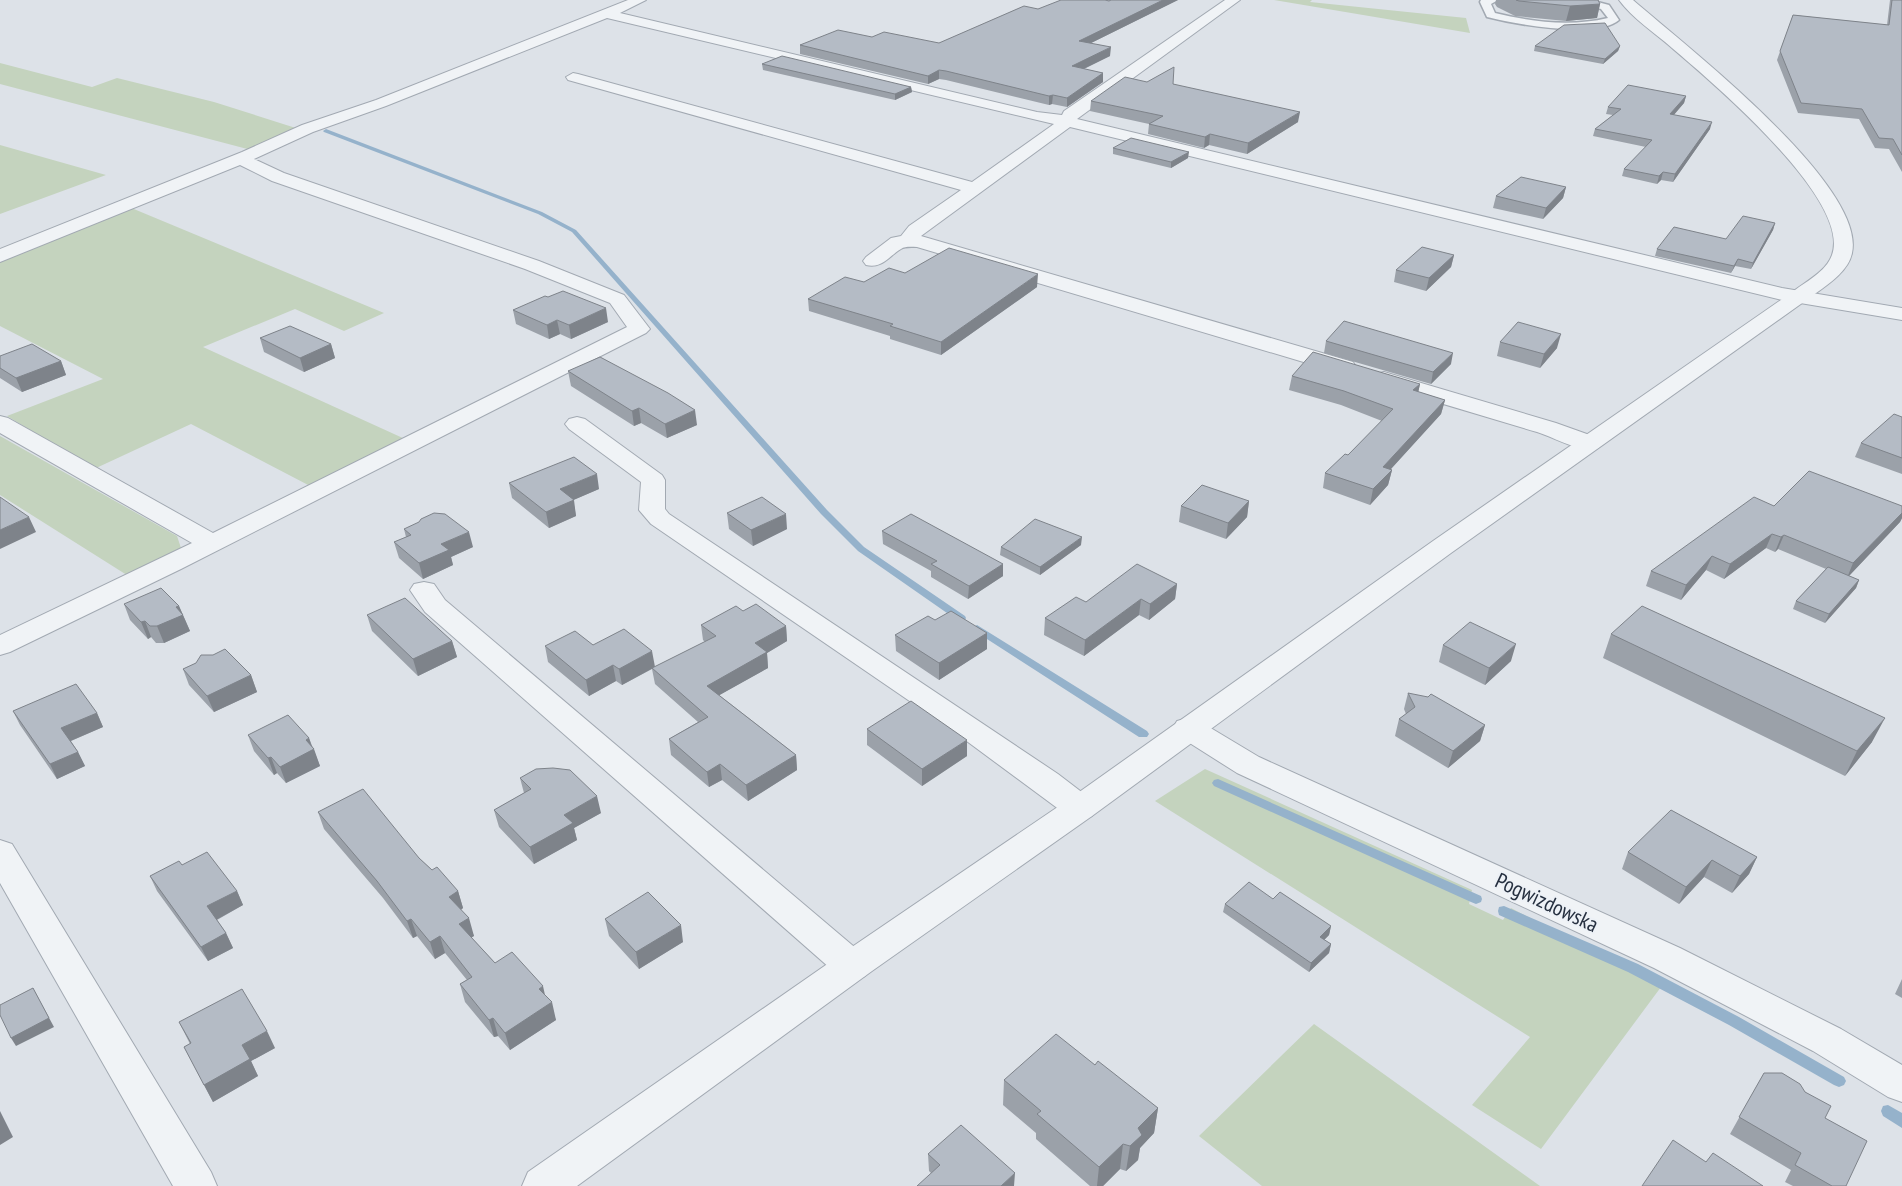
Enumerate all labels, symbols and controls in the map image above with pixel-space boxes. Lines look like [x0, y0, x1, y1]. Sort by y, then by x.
street label: Pogwizdowska [1491, 866, 1603, 938]

